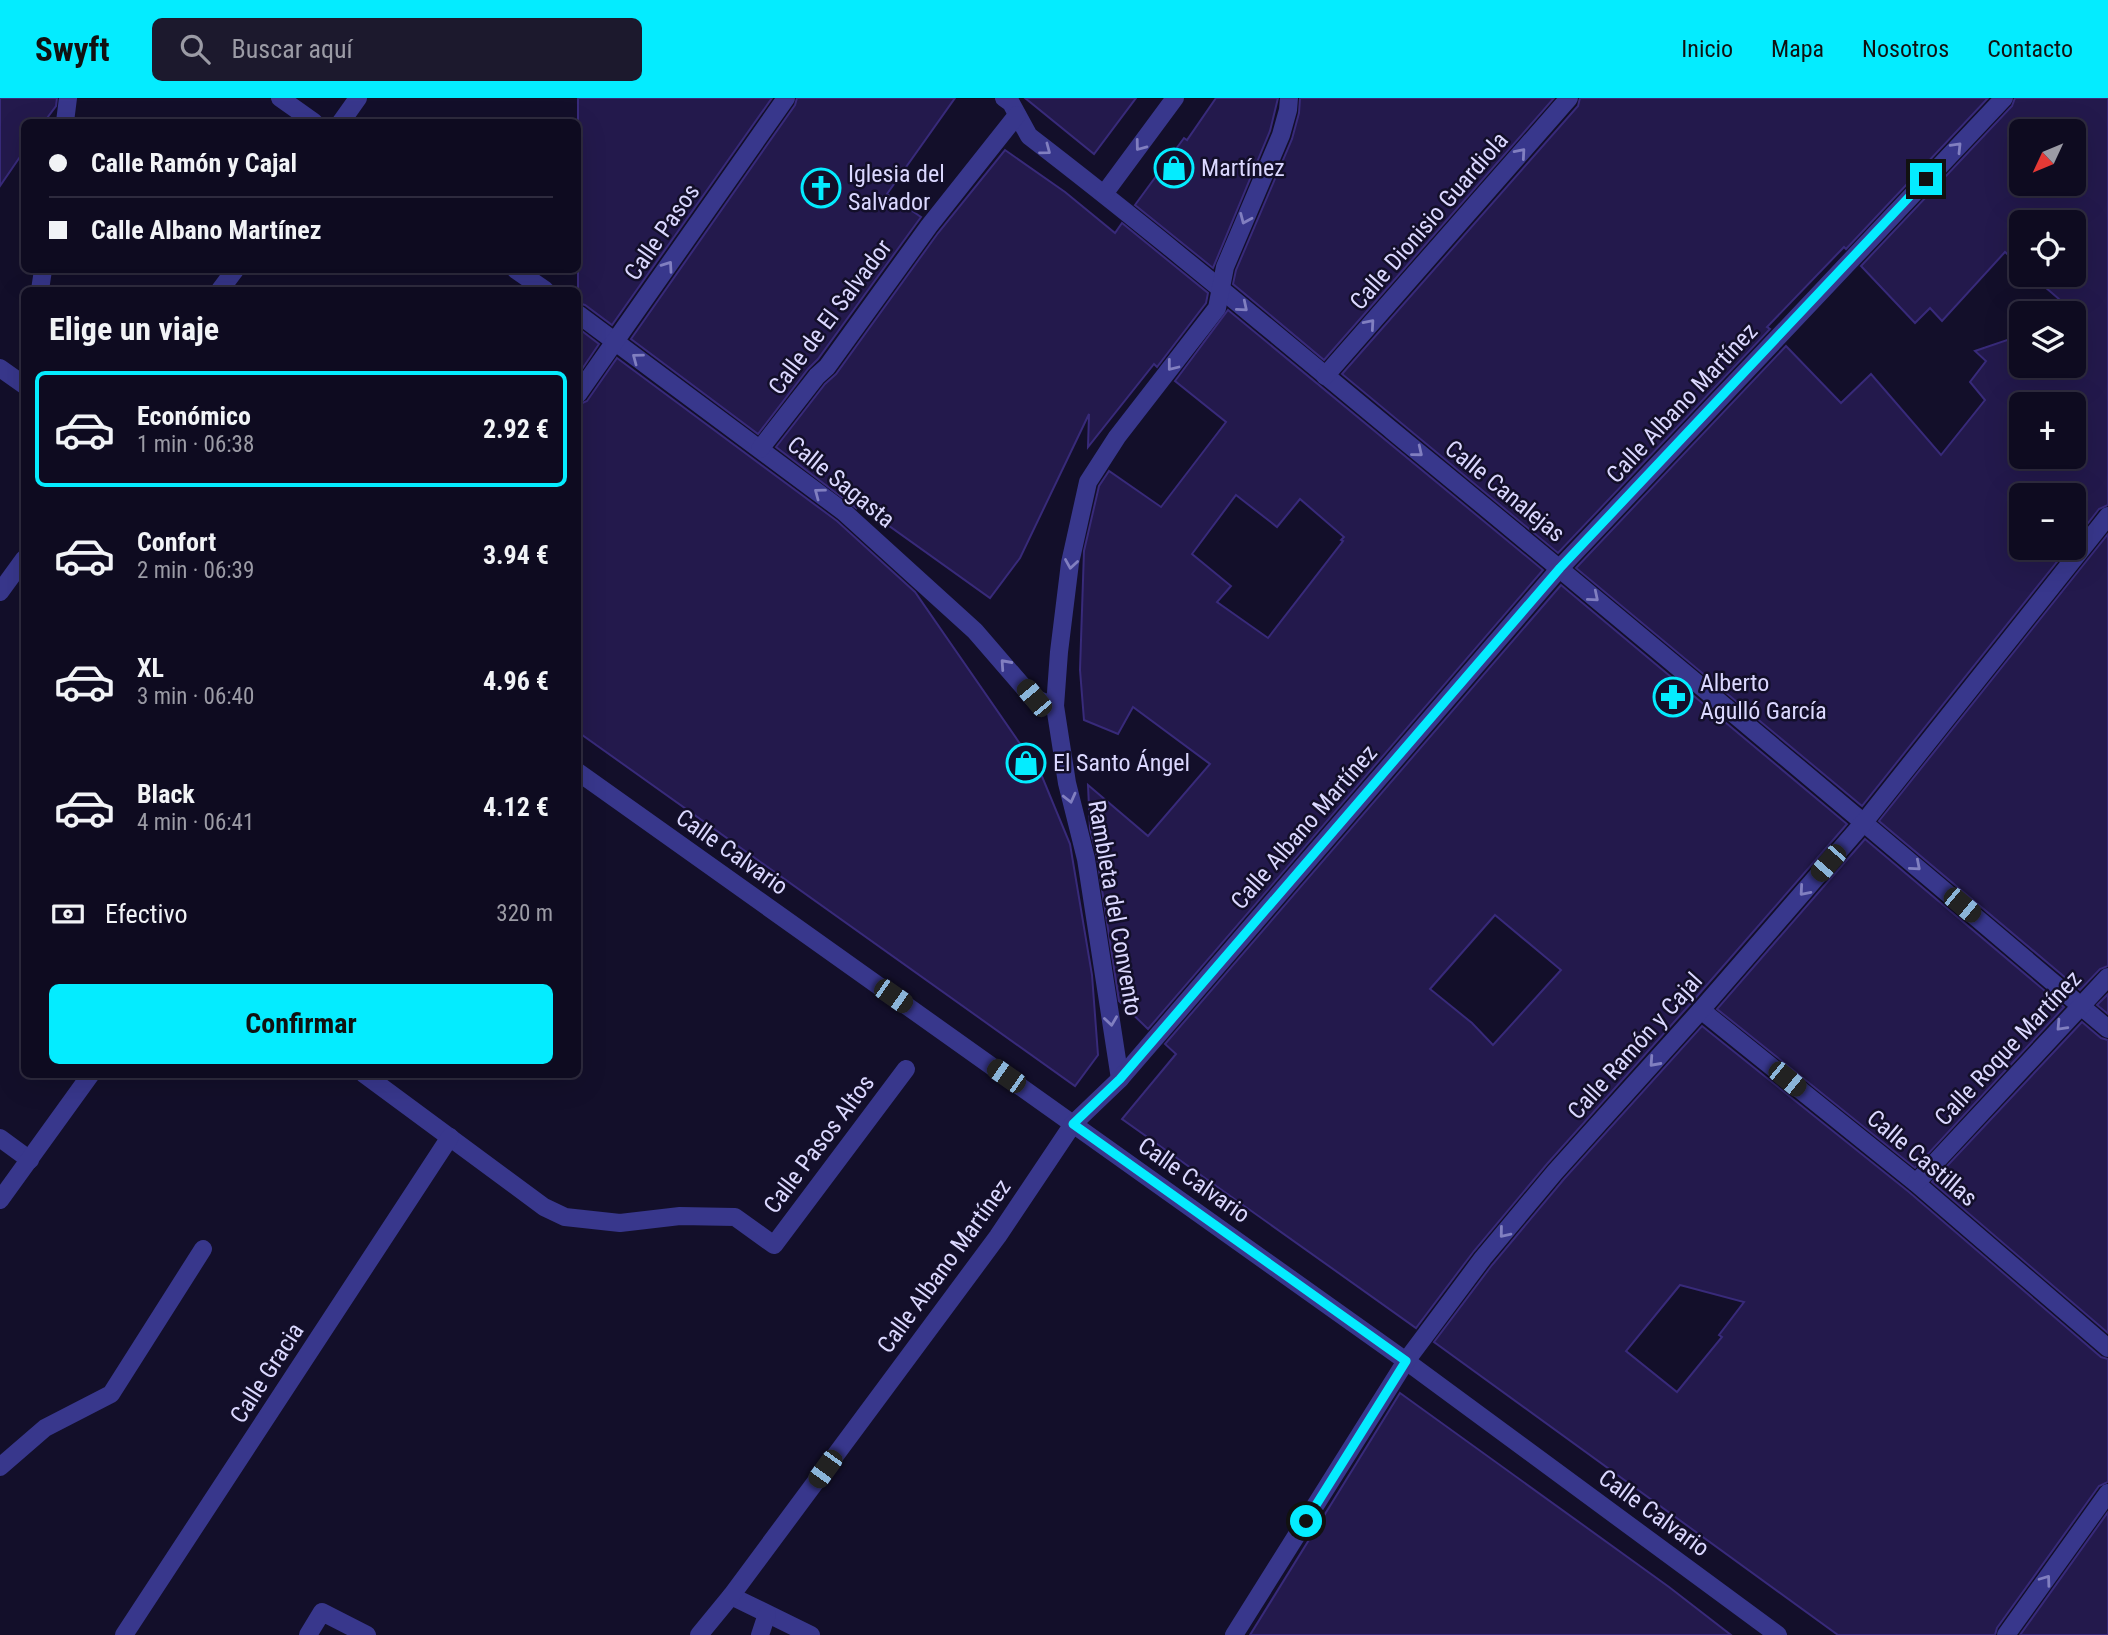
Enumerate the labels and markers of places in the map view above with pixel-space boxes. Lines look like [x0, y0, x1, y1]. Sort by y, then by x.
shop icon: Martínez [1153, 147, 1195, 189]
place label: Martínez [1201, 154, 1285, 182]
place label: Iglesia del Salvador [848, 160, 945, 216]
church icon: Iglesia del Salvador [800, 167, 842, 209]
place label: Alberto Agulló García [1700, 669, 1827, 725]
pharmacy icon: Alberto Agulló García [1652, 676, 1694, 718]
shop icon: El Santo Ángel [1005, 742, 1047, 784]
place label: El Santo Ángel [1053, 749, 1190, 777]

